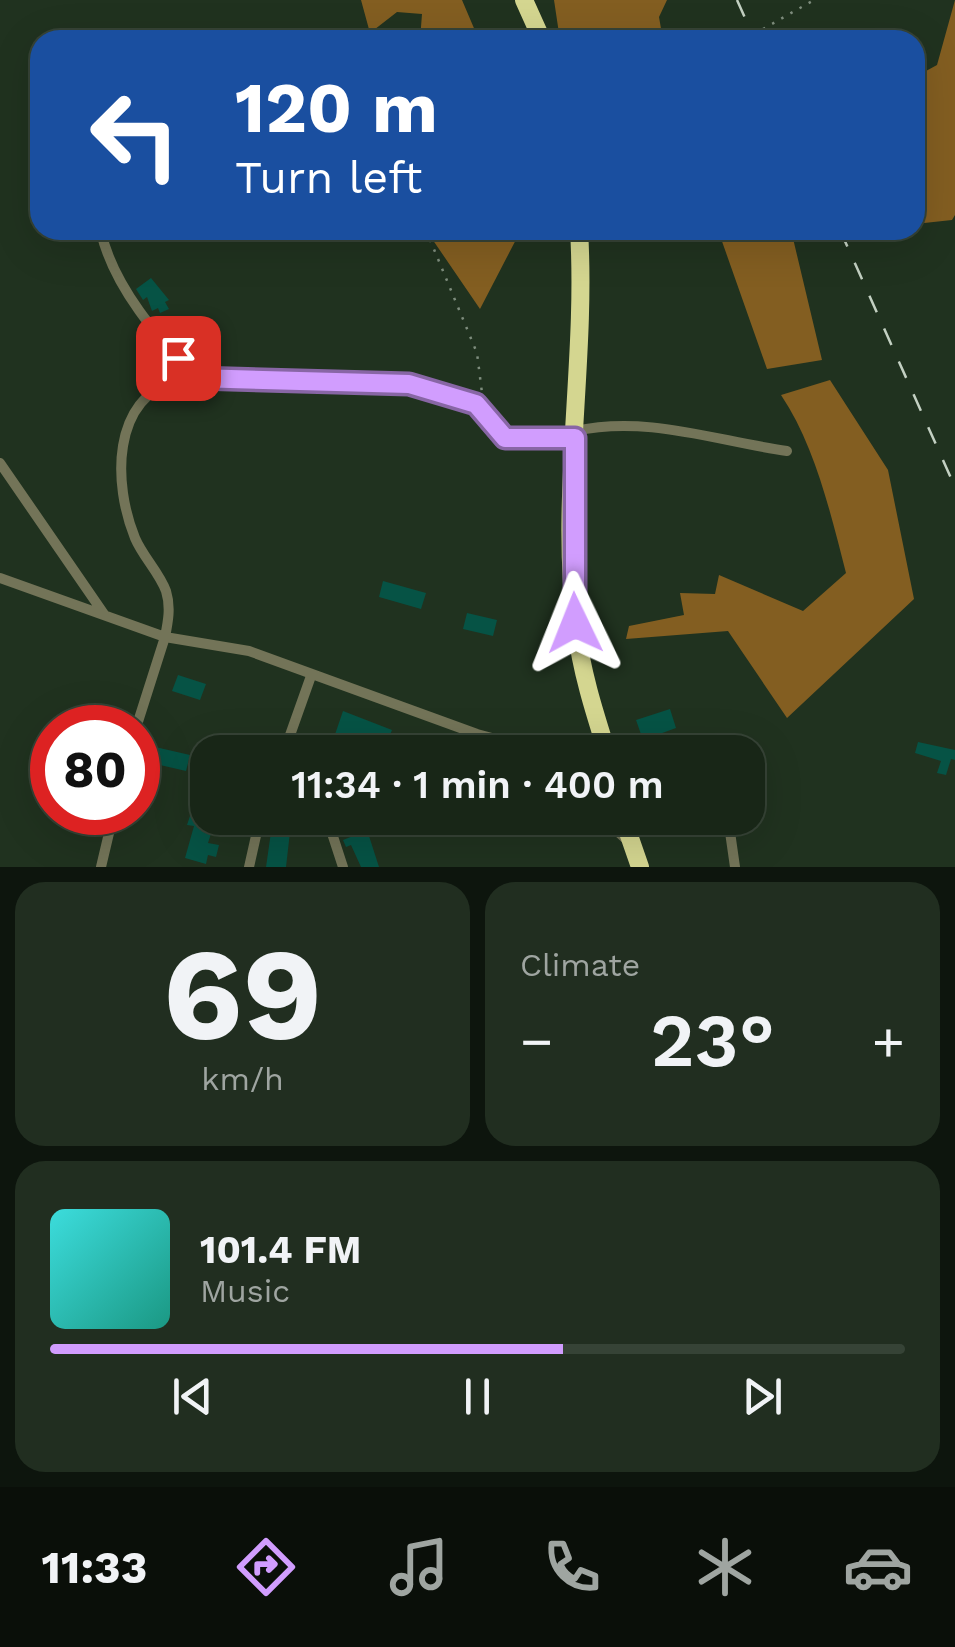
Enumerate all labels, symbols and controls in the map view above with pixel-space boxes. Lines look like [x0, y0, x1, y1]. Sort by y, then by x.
text: 120 m [235, 67, 438, 149]
icon: left [70, 70, 200, 200]
text: Turn left [235, 151, 422, 204]
pin [136, 316, 221, 401]
icon: arrive [151, 331, 206, 386]
position arrow [523, 571, 627, 675]
speed limit sign: 80 [30, 705, 160, 835]
text: 11:34 · 1 min · 400 m [291, 763, 664, 807]
text: 69 [162, 918, 323, 1071]
text: Climate [520, 946, 640, 984]
text: 23° [650, 996, 775, 1084]
text: − [520, 1009, 553, 1073]
text: + [872, 1009, 905, 1073]
text: km/h [201, 1060, 284, 1098]
text: 101.4 FM [200, 1228, 361, 1272]
text: Music [200, 1272, 290, 1310]
icon: previous [165, 1369, 220, 1424]
icon: pause [450, 1369, 505, 1424]
icon: next [735, 1369, 790, 1424]
icon: directions [231, 1532, 301, 1602]
icon: music [384, 1532, 454, 1602]
icon: phone [537, 1532, 607, 1602]
icon: climate [690, 1532, 760, 1602]
icon: car [843, 1532, 913, 1602]
text: 11:33 [42, 1541, 147, 1594]

